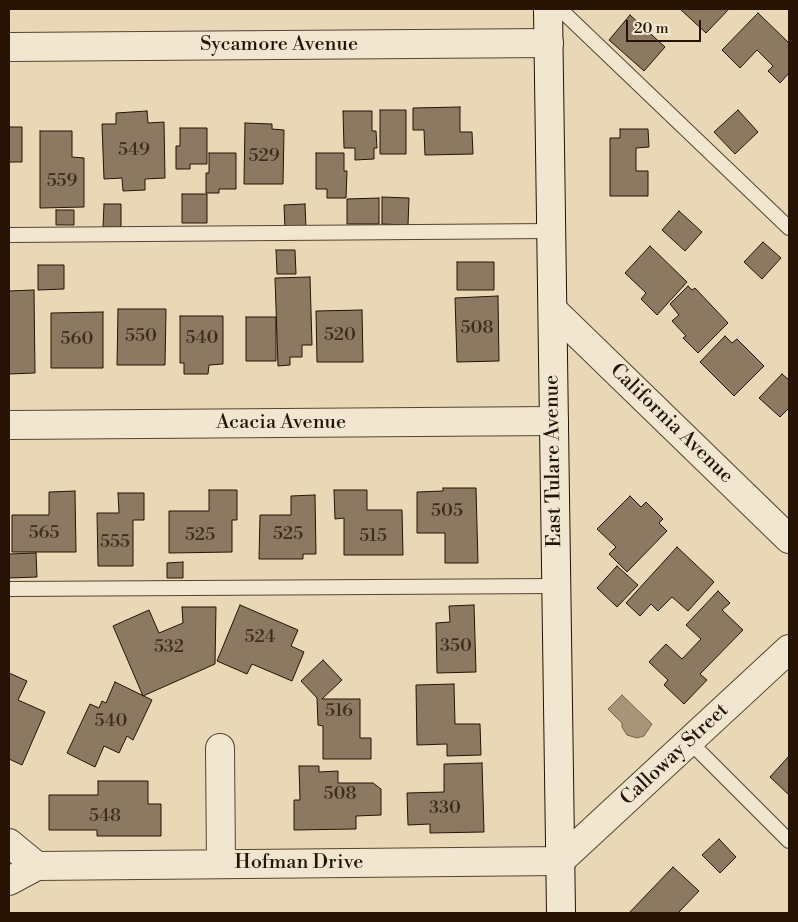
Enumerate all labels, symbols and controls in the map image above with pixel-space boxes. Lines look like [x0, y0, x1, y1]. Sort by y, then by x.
scale bar [628, 10, 703, 42]
text: 20 m [634, 19, 669, 38]
street label: Sycamore Avenue [200, 33, 358, 57]
house number: 549 [118, 140, 150, 162]
house number: 529 [248, 146, 280, 168]
house number: 559 [47, 171, 77, 193]
house number: 508 [461, 318, 493, 340]
house number: 520 [324, 325, 356, 347]
house number: 550 [125, 326, 157, 348]
house number: 540 [186, 328, 218, 350]
house number: 560 [61, 329, 93, 351]
street label: California Avenue [604, 359, 738, 489]
street label: East Tulare Avenue [540, 375, 568, 547]
street label: Acacia Avenue [216, 411, 346, 435]
house number: 505 [431, 501, 463, 523]
house number: 565 [29, 523, 59, 545]
house number: 525 [273, 524, 303, 546]
house number: 525 [185, 525, 215, 547]
house number: 515 [359, 526, 387, 548]
house number: 555 [100, 532, 130, 554]
house number: 524 [244, 627, 276, 649]
house number: 350 [440, 636, 472, 658]
house number: 532 [154, 637, 184, 659]
street label: Calloway Street [616, 699, 734, 811]
house number: 516 [325, 701, 353, 723]
house number: 540 [95, 711, 127, 733]
house number: 508 [324, 784, 356, 806]
house number: 330 [429, 798, 461, 820]
house number: 548 [89, 806, 121, 828]
street label: Hofman Drive [235, 851, 363, 875]

